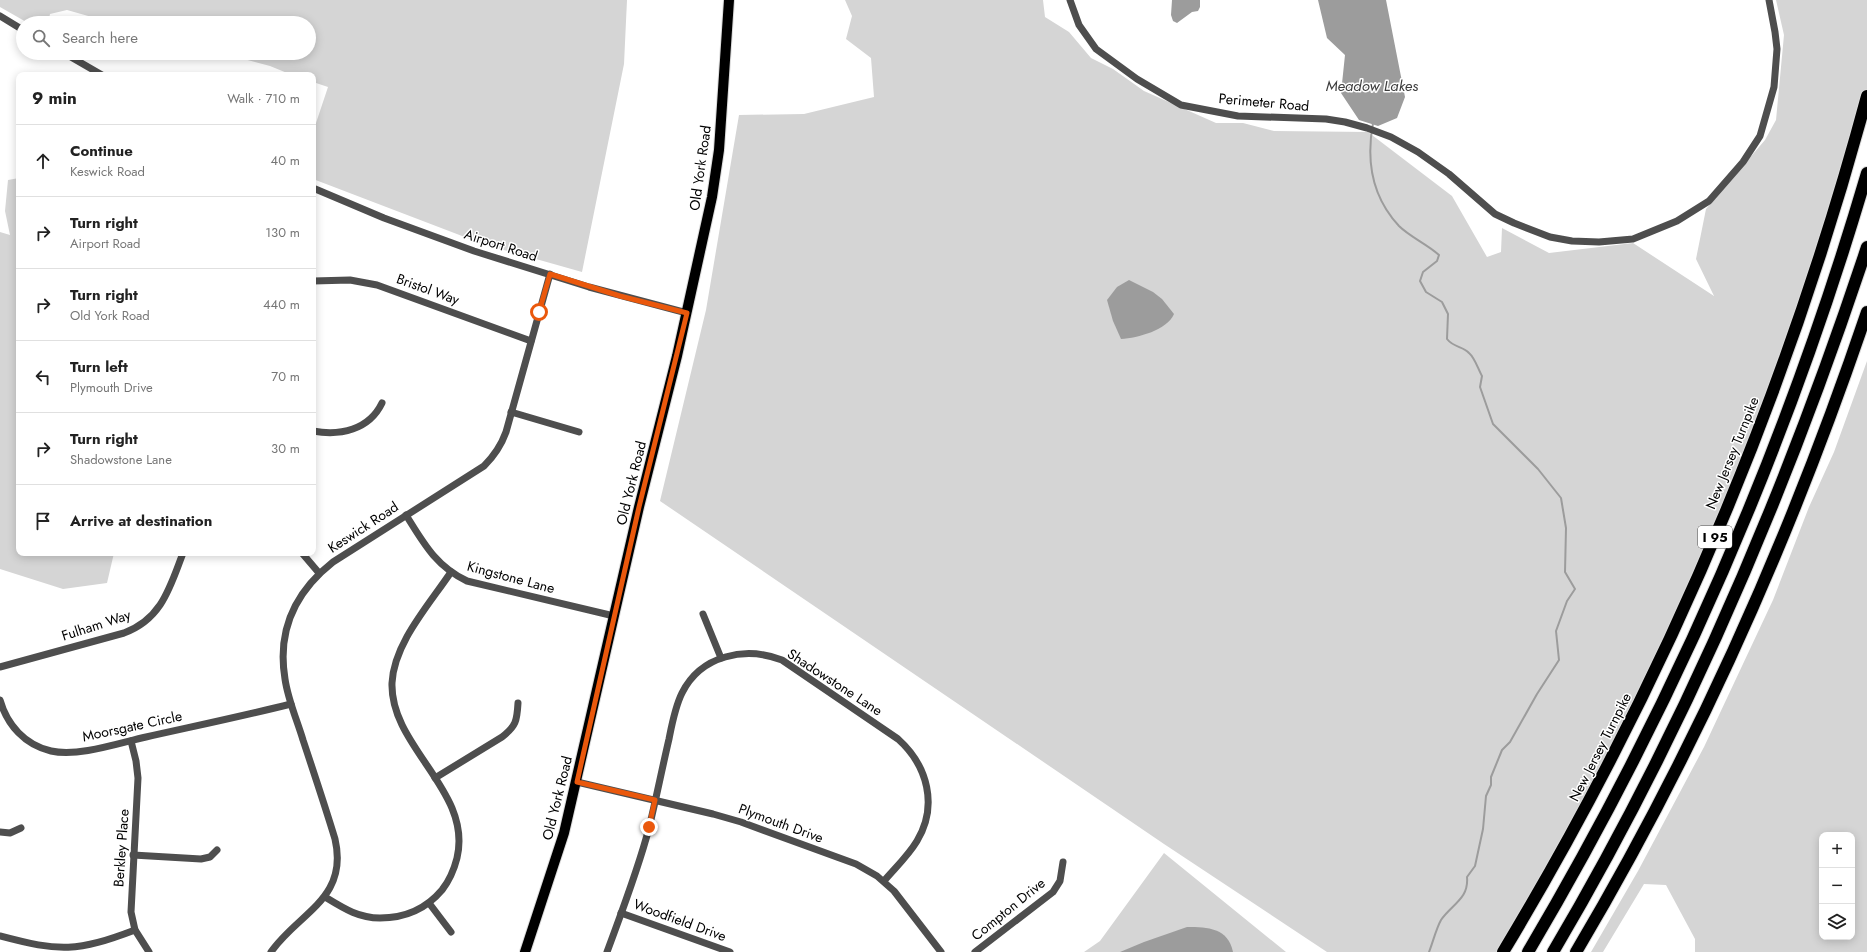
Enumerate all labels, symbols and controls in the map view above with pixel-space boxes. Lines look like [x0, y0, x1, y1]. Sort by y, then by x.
search box [16, 16, 316, 60]
icon: search [30, 27, 52, 49]
text: Search here [62, 27, 138, 49]
water label: Meadow Lakes [1326, 75, 1418, 97]
text: 9 min [32, 86, 77, 110]
street label: Perimeter Road [1218, 88, 1310, 116]
text: Walk · 710 m [227, 89, 300, 108]
street label: Old York Road [684, 124, 716, 212]
text: Continue [70, 140, 133, 162]
icon: ahead [32, 150, 54, 172]
text: 40 m [271, 151, 300, 170]
text: Keswick Road [70, 162, 145, 181]
text: Turn right [70, 212, 138, 234]
icon: right [32, 222, 54, 244]
text: 130 m [265, 223, 300, 242]
street label: Airport Road [462, 224, 540, 266]
text: Airport Road [70, 234, 140, 253]
street label: Bristol Way [394, 268, 463, 310]
text: Turn right [70, 284, 138, 306]
icon: right [32, 294, 54, 316]
text: 440 m [263, 295, 300, 314]
route start [530, 303, 548, 321]
text: Old York Road [70, 306, 150, 325]
text: Turn left [70, 356, 128, 378]
icon: left [32, 366, 54, 388]
text: 70 m [271, 367, 300, 386]
text: Plymouth Drive [70, 378, 153, 397]
street label: New Jersey Turnpike [1700, 394, 1764, 512]
text: Turn right [70, 428, 138, 450]
icon: right [32, 438, 54, 460]
text: 30 m [271, 439, 300, 458]
street label: Old York Road [611, 439, 651, 527]
text: Shadowstone Lane [70, 450, 172, 469]
street label: Keswick Road [324, 497, 402, 557]
icon: arrive [32, 510, 54, 532]
text: Arrive at destination [70, 510, 212, 532]
road number: I 95 [1698, 526, 1732, 548]
street label: Kingstone Lane [465, 556, 557, 598]
street label: Fulham Way [59, 604, 134, 646]
street label: Shadowstone Lane [784, 644, 886, 720]
street label: New Jersey Turnpike [1564, 689, 1636, 805]
street label: Moorsgate Circle [80, 706, 184, 746]
street label: Old York Road [537, 754, 577, 842]
street label: Plymouth Drive [736, 798, 826, 848]
street label: Berkley Place [108, 808, 134, 888]
route end [640, 818, 658, 836]
map controls [1819, 832, 1855, 940]
button: + [1819, 832, 1855, 868]
button: − [1819, 868, 1855, 904]
street label: Compton Drive [967, 873, 1049, 945]
street label: Woodfield Drive [631, 894, 729, 946]
button: layers [1819, 904, 1855, 940]

